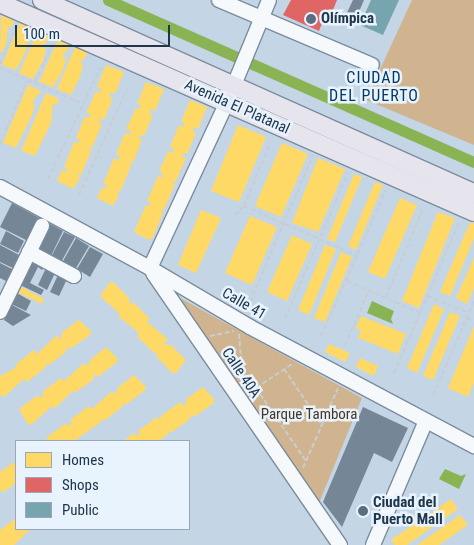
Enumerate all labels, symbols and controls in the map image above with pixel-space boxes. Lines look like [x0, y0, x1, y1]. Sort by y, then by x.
place label: Olímpica [321, 10, 374, 28]
marker: Olímpica [305, 13, 317, 25]
scale bar [18, 15, 172, 47]
text: 100 m [23, 25, 60, 43]
district label: CIUDAD DEL PUERTO [328, 68, 420, 106]
street label: Avenida El Platanal [182, 76, 292, 138]
street label: Calle 41 [219, 284, 269, 324]
street label: Calle 40A [218, 345, 264, 401]
park label: Parque Tambora [261, 406, 357, 424]
legend [15, 440, 190, 530]
text: Homes [62, 451, 104, 469]
text: Shops [62, 476, 99, 494]
place label: Ciudad del Puerto Mall [373, 493, 443, 528]
text: Public [62, 501, 99, 519]
marker: Ciudad del Puerto Mall [357, 505, 369, 517]

